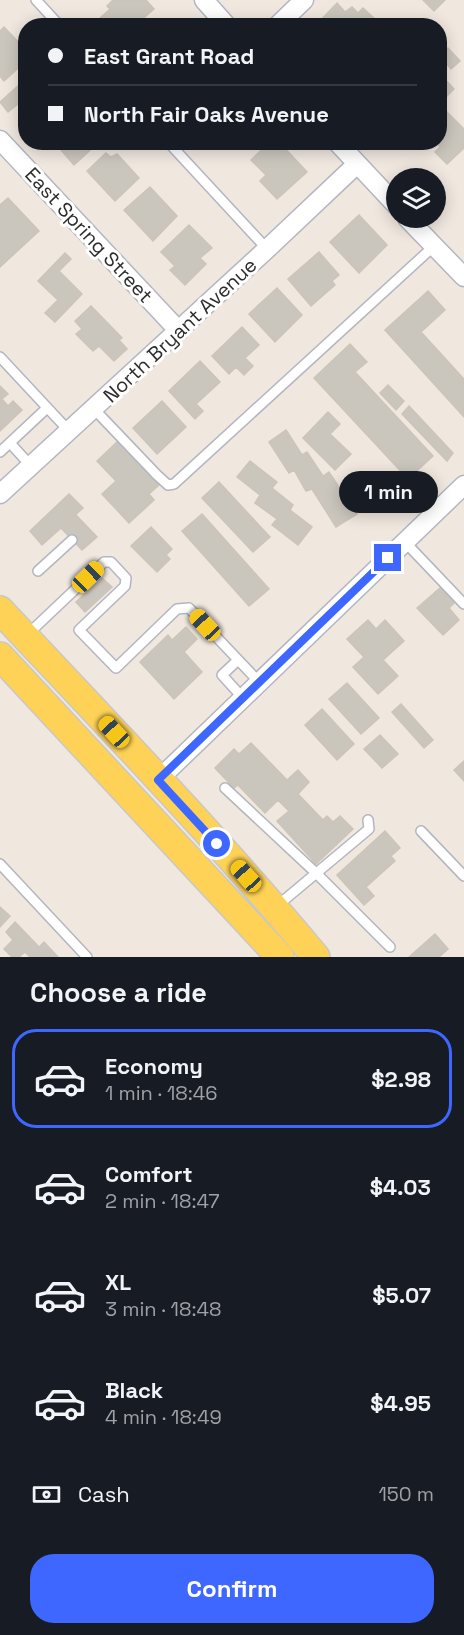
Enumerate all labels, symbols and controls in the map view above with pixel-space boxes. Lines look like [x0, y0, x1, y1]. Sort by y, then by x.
text: East Grant Road [84, 42, 254, 70]
text: North Fair Oaks Avenue [84, 100, 329, 128]
street label: East Spring Street [19, 162, 159, 308]
map controls [386, 168, 446, 228]
button: layers [386, 168, 446, 228]
street label: North Bryant Avenue [98, 252, 262, 408]
callout: 1 min [338, 471, 438, 513]
text: 1 min [364, 479, 413, 505]
route end [374, 544, 401, 571]
car [69, 558, 107, 596]
car [186, 606, 224, 644]
car [95, 713, 133, 751]
route start [203, 830, 230, 857]
car [227, 857, 265, 895]
text: Choose a ride [30, 975, 207, 1010]
icon: car [33, 1052, 87, 1106]
text: Economy [105, 1052, 203, 1080]
text: $2.98 [371, 1065, 431, 1093]
text: 1 min · 18:46 [105, 1080, 218, 1106]
icon: car [33, 1160, 87, 1214]
text: Comfort [105, 1160, 193, 1188]
text: $4.03 [370, 1173, 431, 1201]
text: 2 min · 18:47 [105, 1188, 220, 1214]
icon: car [33, 1268, 87, 1322]
text: XL [105, 1268, 131, 1296]
text: $5.07 [372, 1281, 431, 1309]
text: 3 min · 18:48 [105, 1296, 221, 1322]
icon: car [33, 1376, 87, 1430]
text: Black [105, 1376, 163, 1404]
text: $4.95 [370, 1389, 431, 1417]
text: 4 min · 18:49 [105, 1404, 222, 1430]
icon: cash [30, 1478, 63, 1511]
text: Cash [78, 1480, 130, 1508]
text: 150 m [379, 1481, 434, 1507]
button: Confirm [30, 1554, 434, 1623]

